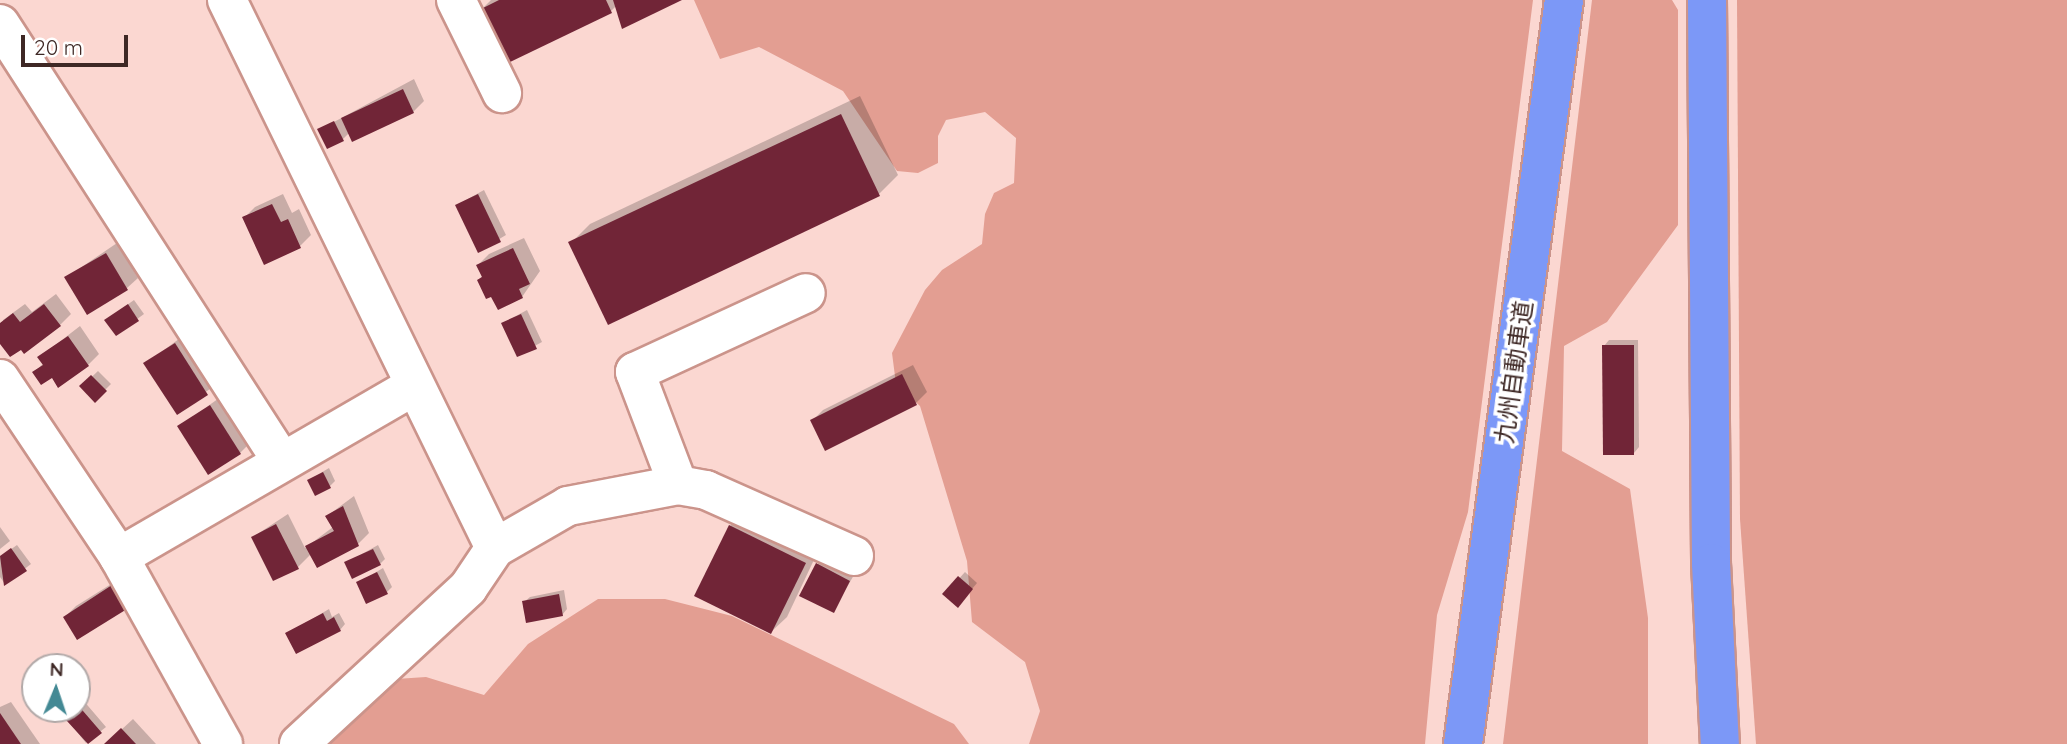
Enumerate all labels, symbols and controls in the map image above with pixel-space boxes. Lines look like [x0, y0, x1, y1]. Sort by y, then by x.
scale bar [24, 21, 131, 65]
text: 20 m [34, 34, 83, 60]
street label: 九州自動車道 [1490, 299, 1538, 445]
north arrow [21, 653, 91, 723]
text: N [49, 657, 64, 681]

